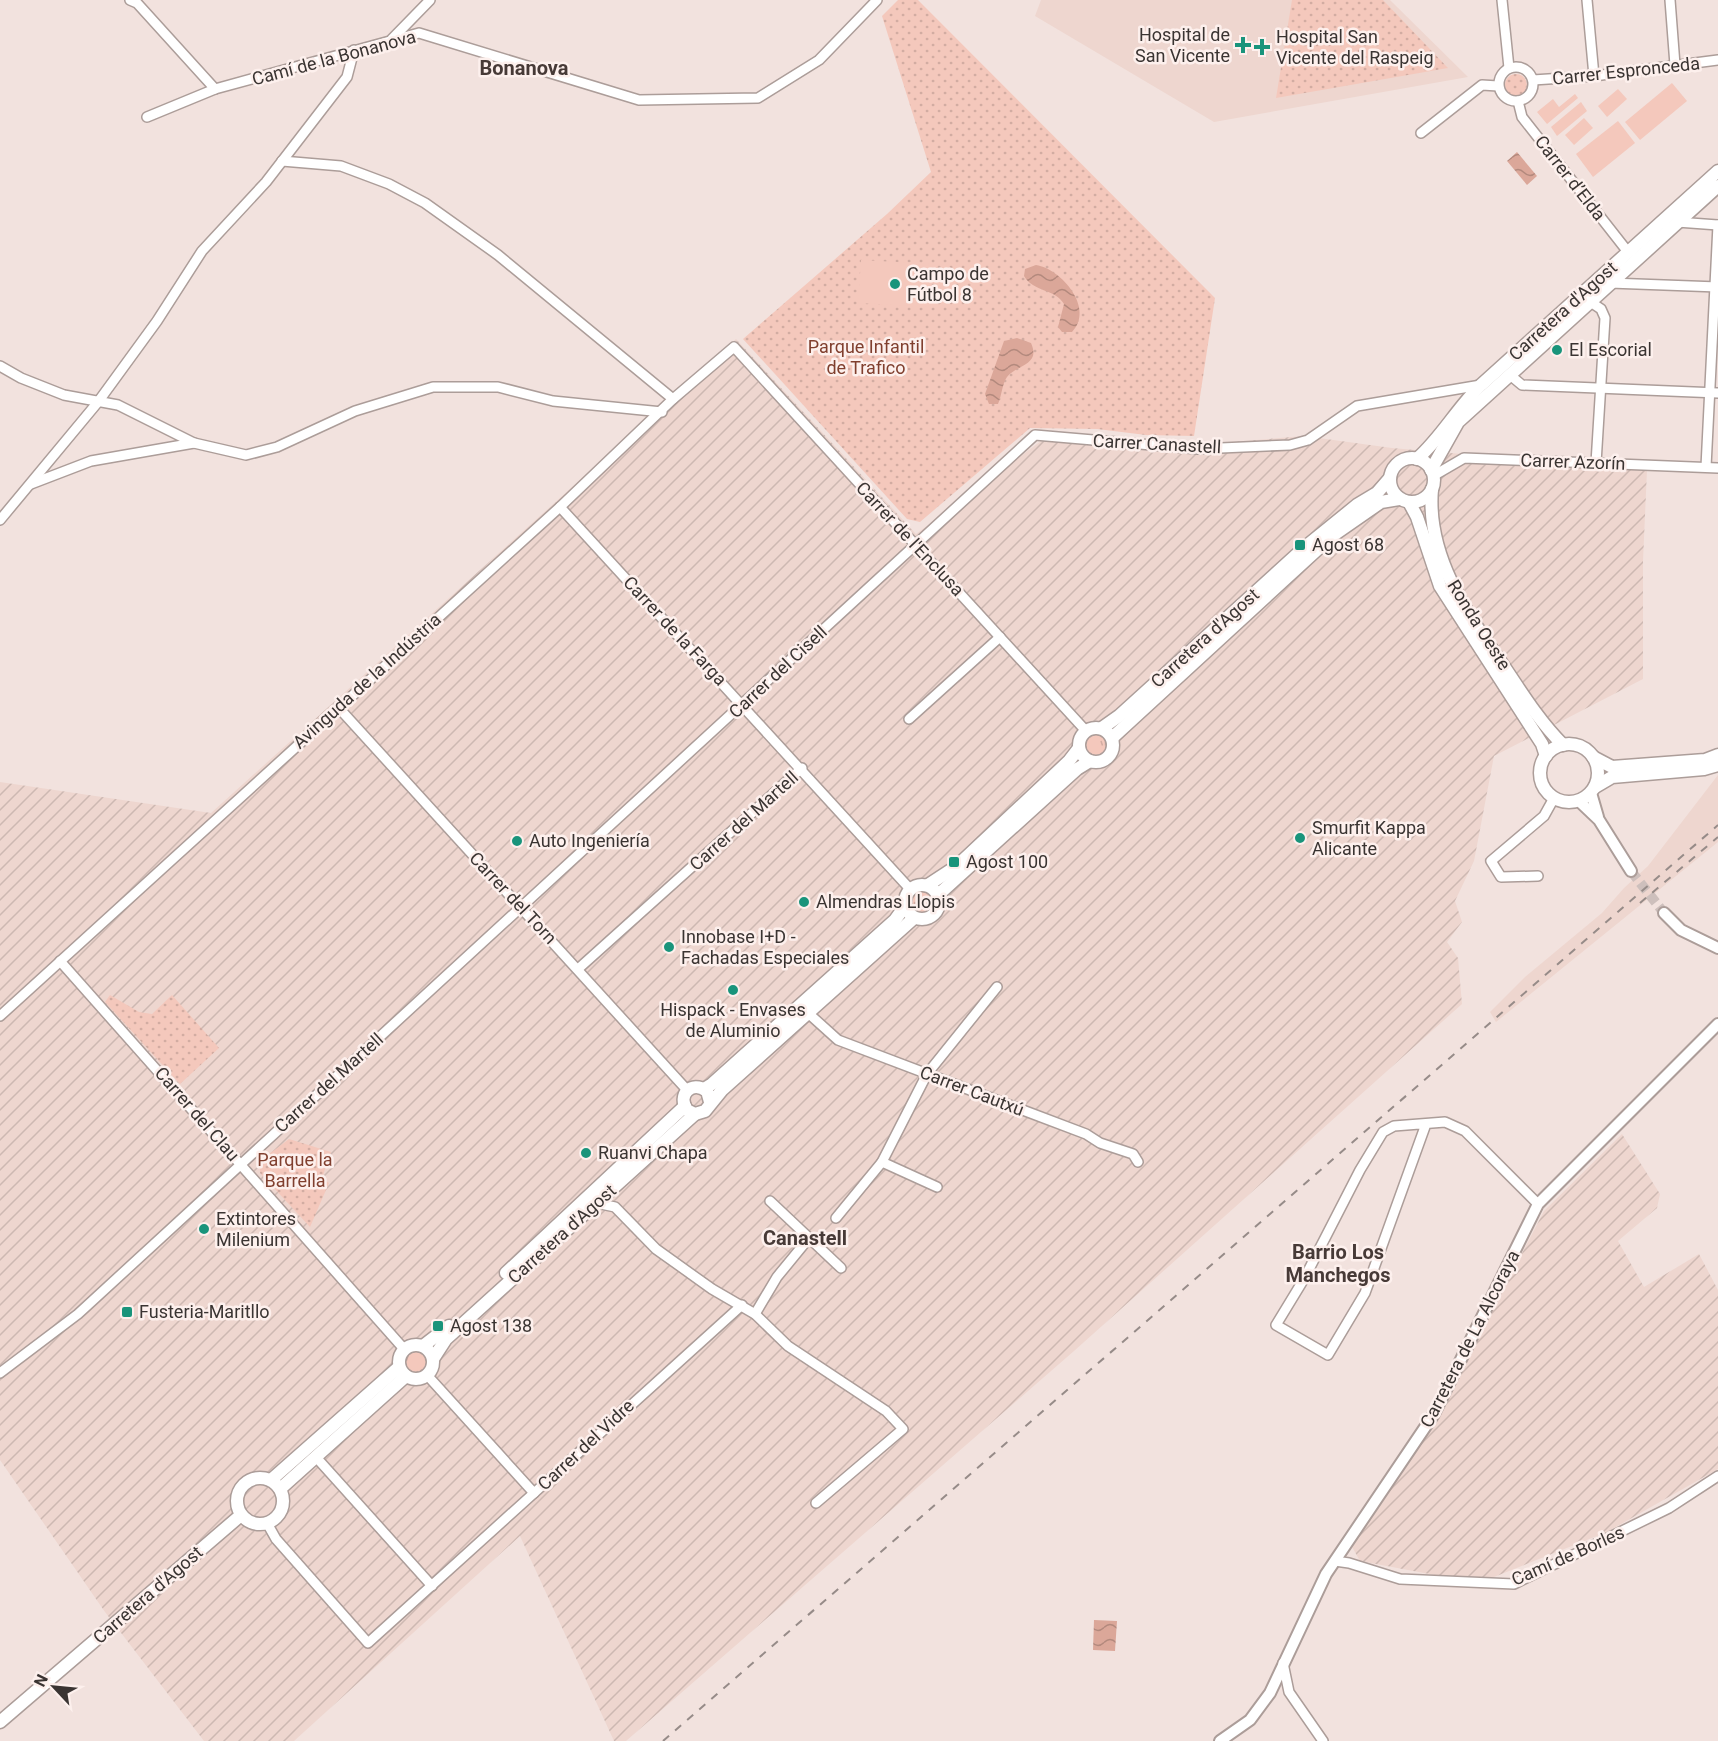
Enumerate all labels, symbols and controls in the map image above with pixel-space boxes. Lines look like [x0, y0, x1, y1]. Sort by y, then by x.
place label: Hospital de San Vicente [1135, 24, 1230, 66]
street label: Camí de la Bonanova [250, 26, 418, 89]
place label: Hospital San Vicente del Raspeig [1276, 26, 1434, 68]
marker: Hospital de San Vicente [1234, 36, 1252, 54]
marker: Hospital San Vicente del Raspeig [1253, 38, 1271, 56]
street label: Carrer Espronceda [1551, 52, 1701, 89]
district label: Bonanova [479, 56, 569, 80]
street label: Carrer d’Elda [1531, 131, 1610, 224]
street label: Carretera d'Agost [1504, 257, 1621, 365]
place label: Campo de Fútbol 8 [907, 263, 989, 305]
marker: Campo de Fútbol 8 [888, 277, 902, 291]
park label: Parque Infantil de Trafico [808, 336, 924, 378]
place label: El Escorial [1569, 339, 1652, 360]
marker: El Escorial [1550, 343, 1564, 357]
street label: Carrer Canastell [1092, 430, 1222, 457]
street label: Carrer Azorín [1520, 449, 1626, 474]
street label: Carrer de l'Enclusa [852, 477, 969, 600]
place label: Agost 68 [1312, 534, 1384, 555]
marker: Agost 68 [1293, 538, 1307, 552]
street label: Carrer de la Farga [619, 572, 731, 690]
street label: Ronda Oeste [1443, 576, 1515, 674]
street label: Carretera d'Agost [1146, 584, 1263, 692]
street label: Avinguda de la Indústria [288, 609, 445, 753]
street label: Carrer del Cisell [724, 621, 831, 722]
street label: Carrer del Martell [685, 767, 802, 875]
place label: Smurfit Kappa Alicante [1312, 817, 1426, 859]
place label: Auto Ingeniería [529, 830, 650, 851]
marker: Smurfit Kappa Alicante [1293, 831, 1307, 845]
marker: Auto Ingeniería [510, 834, 524, 848]
street label: Carrer del Torn [465, 847, 561, 948]
place label: Agost 100 [966, 851, 1048, 872]
marker: Agost 100 [947, 855, 961, 869]
place label: Almendras Llopis [816, 891, 955, 912]
marker: Almendras Llopis [797, 895, 811, 909]
place label: Innobase I+D - Fachadas Especiales [681, 926, 849, 968]
marker: Innobase I+D - Fachadas Especiales [662, 940, 676, 954]
marker: Hispack - Envases de Aluminio [726, 983, 740, 997]
place label: Hispack - Envases de Aluminio [660, 999, 806, 1041]
street label: Carrer del Martell [270, 1029, 387, 1137]
street label: Carrer Cautxú [917, 1061, 1027, 1120]
street label: Carrer del Clau [151, 1062, 244, 1165]
place label: Ruanvi Chapa [598, 1142, 708, 1163]
marker: Ruanvi Chapa [579, 1146, 593, 1160]
park label: Parque la Barrella [257, 1149, 333, 1191]
street label: Carretera d'Agost [503, 1180, 620, 1288]
place label: Extintores Milenium [216, 1208, 296, 1250]
marker: Extintores Milenium [197, 1222, 211, 1236]
district label: Canastell [763, 1226, 847, 1250]
district label: Barrio Los Manchegos [1286, 1240, 1390, 1287]
street label: Carretera de La Alcoraya [1416, 1247, 1523, 1431]
place label: Fusteria-Maritllo [139, 1301, 270, 1322]
marker: Fusteria-Maritllo [120, 1305, 134, 1319]
place label: Agost 138 [450, 1315, 532, 1336]
marker: Agost 138 [431, 1319, 445, 1333]
street label: Carrer del Vidre [533, 1395, 638, 1494]
street label: Camí de Borles [1508, 1521, 1627, 1590]
street label: Carretera d'Agost [89, 1541, 207, 1648]
north arrow [24, 1657, 84, 1717]
text: N [30, 1671, 52, 1690]

